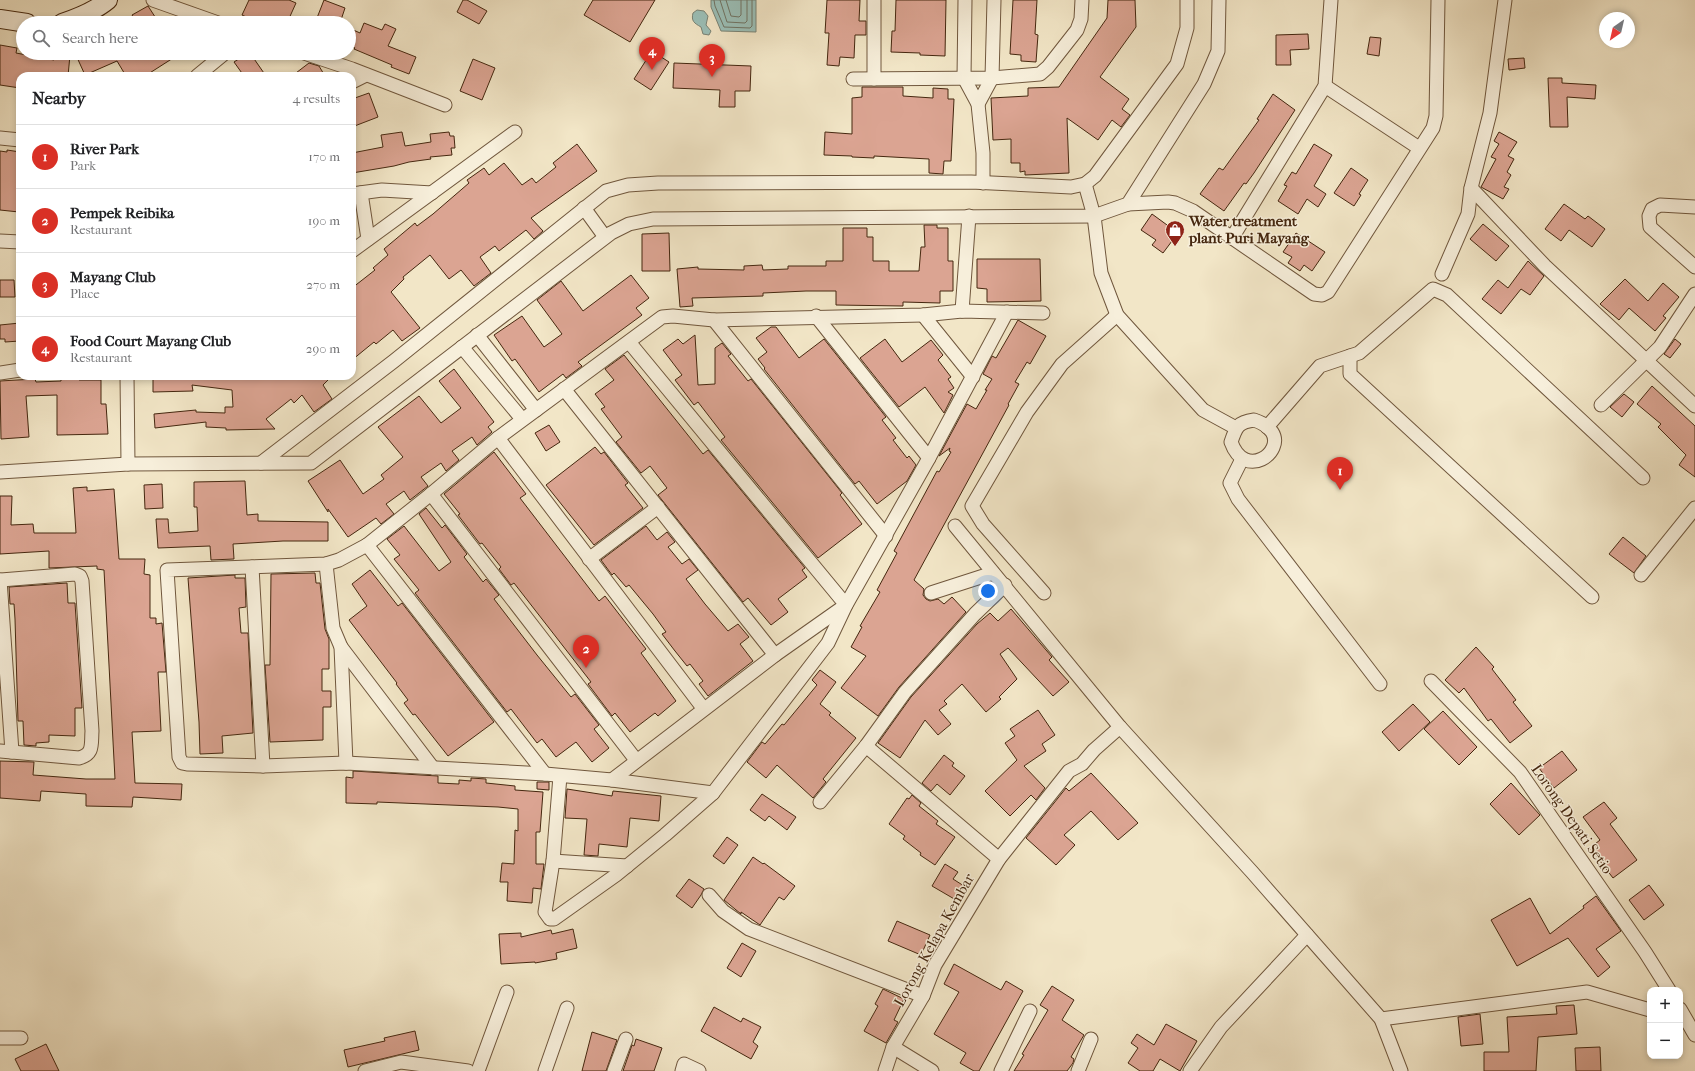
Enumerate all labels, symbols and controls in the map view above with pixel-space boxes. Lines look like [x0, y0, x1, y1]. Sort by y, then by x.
north arrow [1599, 12, 1635, 48]
search box [16, 16, 356, 60]
icon: search [30, 27, 52, 49]
text: Search here [62, 29, 138, 47]
pin: 4 [639, 37, 665, 70]
pin: 3 [699, 44, 725, 77]
text: Nearby [32, 88, 86, 108]
text: 4 results [293, 91, 340, 106]
text: River Park [70, 140, 139, 158]
text: 1 [43, 149, 47, 164]
text: 170 m [308, 149, 340, 164]
text: Park [70, 158, 96, 173]
text: Pempek Reibika [70, 204, 174, 222]
place label: Water treatment plant Puri Mayang [1188, 212, 1310, 247]
text: 2 [42, 213, 48, 228]
text: 190 m [308, 213, 340, 228]
shop icon: Water treatment plant Puri Mayang [1164, 219, 1186, 247]
text: Restaurant [70, 222, 132, 237]
text: Mayang Club [70, 268, 156, 286]
text: 3 [42, 277, 48, 292]
text: 270 m [306, 277, 340, 292]
text: Place [70, 286, 100, 301]
text: Food Court Mayang Club [70, 332, 231, 350]
text: 4 [41, 341, 49, 356]
text: 290 m [306, 341, 340, 356]
text: Restaurant [70, 350, 132, 365]
pin: 1 [1327, 457, 1353, 490]
your location [978, 581, 998, 601]
pin: 2 [573, 635, 599, 668]
street label: Lorong Depati Setio [1527, 761, 1617, 878]
street label: Lorong Kelapa Kembar [890, 870, 978, 1010]
map controls [1647, 987, 1683, 1059]
button: + [1647, 987, 1683, 1023]
button: − [1647, 1023, 1683, 1059]

